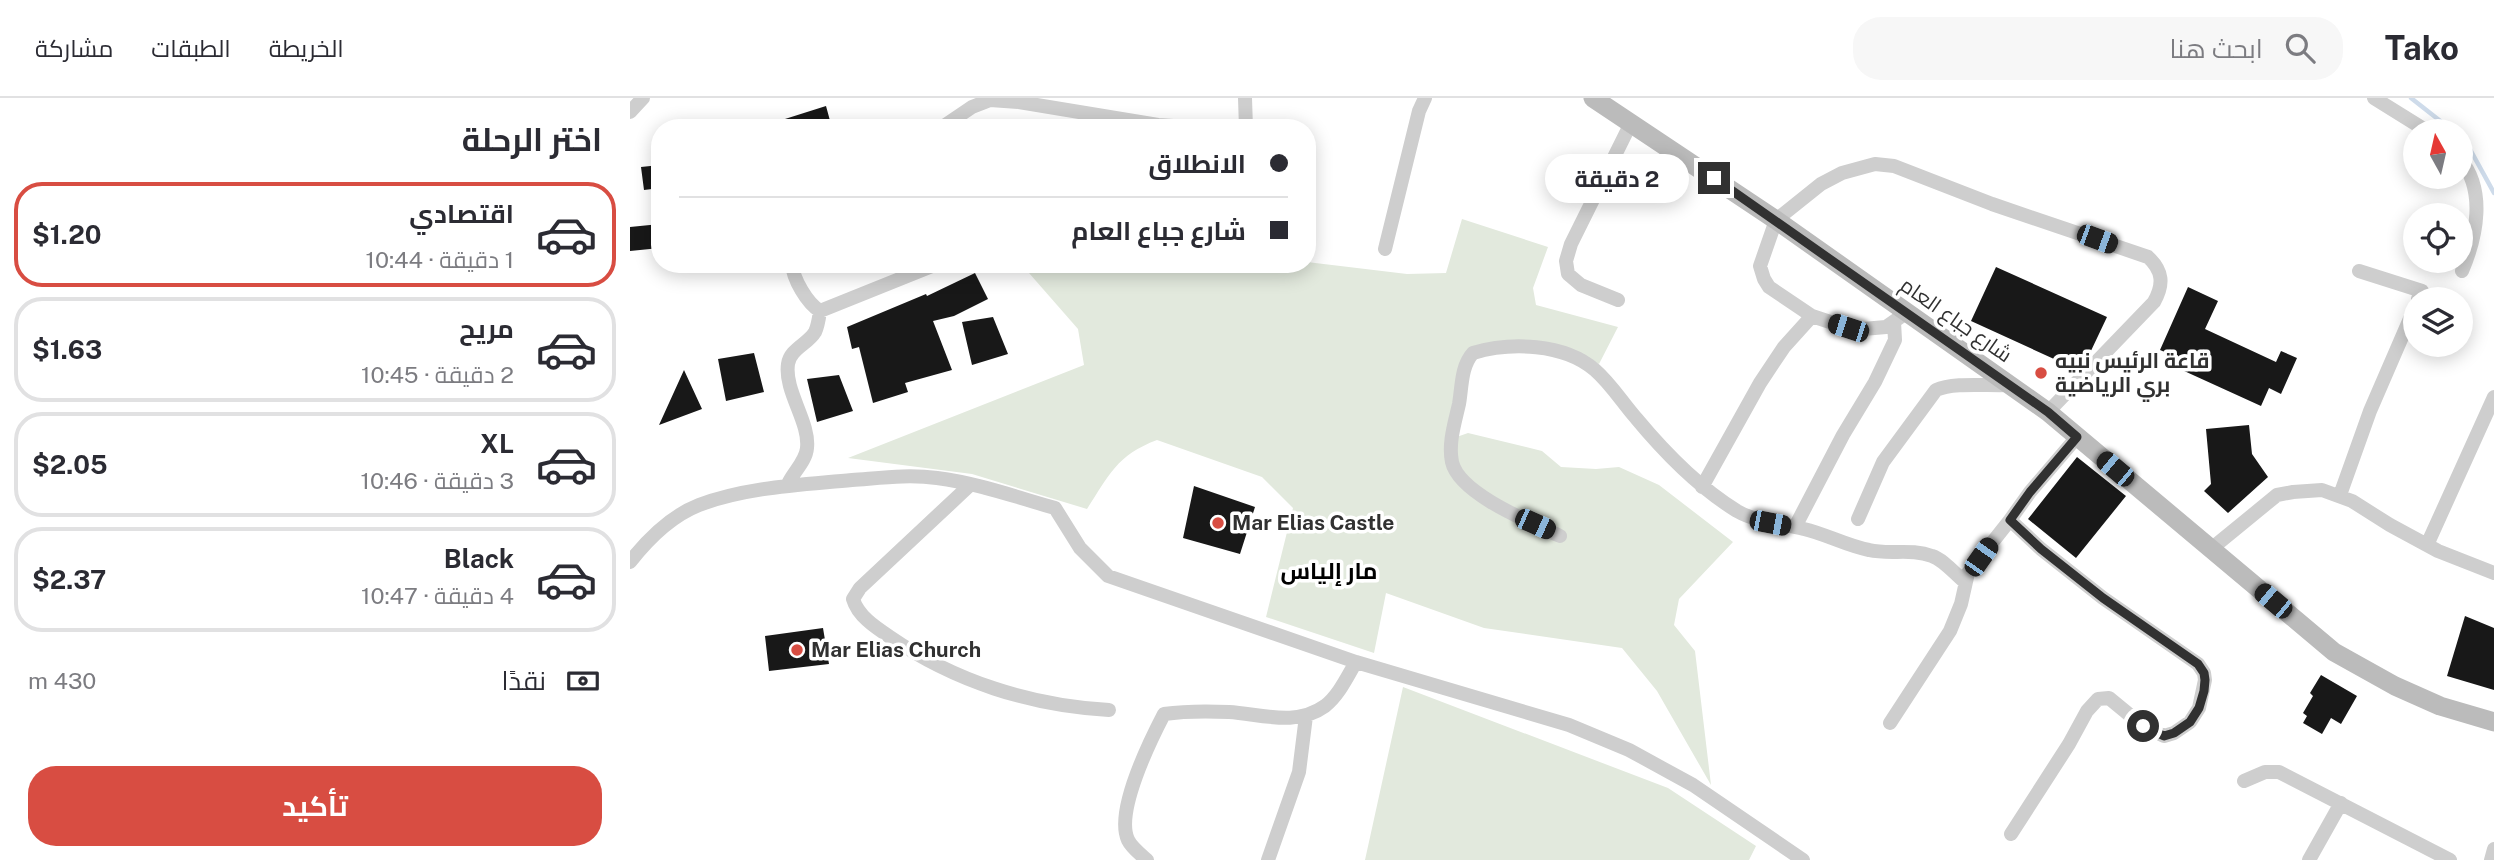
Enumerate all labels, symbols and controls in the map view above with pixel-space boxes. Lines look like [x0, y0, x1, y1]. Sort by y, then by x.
search box [1853, 17, 2343, 80]
icon: search [2281, 29, 2319, 67]
text: Tako [2385, 29, 2459, 67]
text: ابحث هنا [2170, 33, 2263, 64]
text: مشاركة [35, 34, 113, 62]
text: الطبقات [151, 34, 231, 62]
text: الخريطة [269, 34, 344, 62]
north arrow [2403, 119, 2473, 189]
map controls [2403, 119, 2473, 357]
text: اختر الرحلة [462, 121, 602, 158]
text: الانطلاق [1148, 148, 1246, 179]
callout: 2 دقيقة [1546, 154, 1690, 202]
route end [1698, 162, 1730, 194]
text: 2 دقيقة [1575, 165, 1659, 192]
text: اقتصادي [409, 198, 514, 229]
icon: car [535, 203, 598, 266]
button: locate [2403, 203, 2473, 273]
text: شارع جباع العام [1071, 215, 1246, 246]
text: $1.20 [32, 219, 102, 250]
car [2074, 222, 2121, 256]
text: 1 دقيقة · 10:44 [366, 246, 514, 273]
street label: شارع جباع العام [1894, 272, 2017, 369]
button: layers [2403, 287, 2473, 357]
car [1825, 312, 1872, 344]
text: مريح [459, 313, 514, 344]
icon: car [535, 318, 598, 381]
text: $1.63 [32, 334, 102, 365]
place label: قاعة الرئيس نبيه بري الرياضية [2055, 348, 2209, 402]
text: 2 دقيقة · 10:45 [361, 361, 514, 388]
marker: قاعة الرئيس نبيه بري الرياضية [2033, 365, 2049, 381]
text: XL [480, 428, 514, 459]
icon: car [535, 433, 598, 496]
car [2093, 447, 2138, 491]
text: $2.05 [32, 449, 108, 480]
text: 3 دقيقة · 10:46 [361, 467, 514, 494]
car [1512, 506, 1559, 542]
car [1748, 509, 1793, 537]
place label: Mar Elias Castle [1232, 510, 1394, 535]
marker: Mar Elias Castle [1210, 515, 1226, 531]
car [1961, 534, 2002, 580]
text: Black [444, 543, 514, 574]
icon: car [535, 548, 598, 611]
district label: مار إلياس [1281, 557, 1377, 586]
text: $2.37 [32, 564, 106, 595]
car [2251, 579, 2296, 623]
text: 4 دقيقة · 10:47 [361, 582, 514, 609]
place label: Mar Elias Church [811, 637, 981, 662]
marker: Mar Elias Church [789, 642, 805, 658]
icon: cash [564, 662, 602, 700]
text: نقدًا [502, 665, 546, 696]
text: 430 m [28, 667, 96, 694]
route start [2127, 710, 2159, 742]
button: تأكيد [28, 766, 602, 846]

